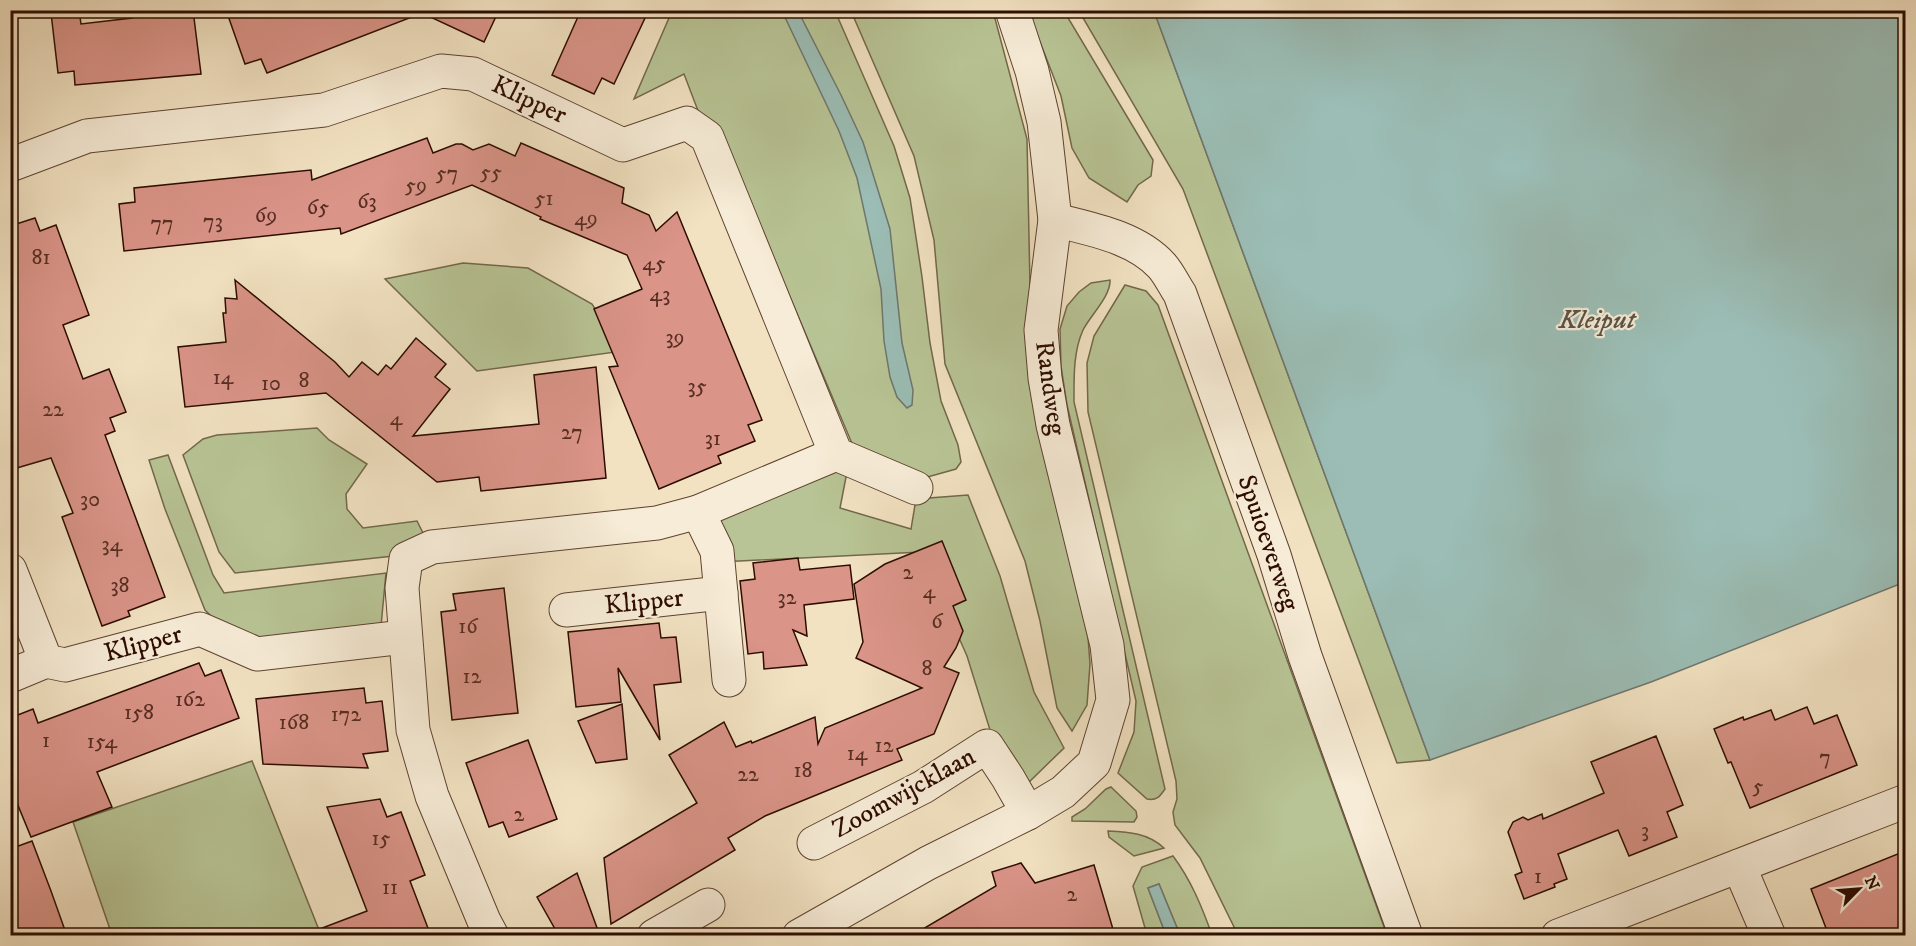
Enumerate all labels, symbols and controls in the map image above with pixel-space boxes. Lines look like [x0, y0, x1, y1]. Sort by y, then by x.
street label: Klipper [486, 68, 572, 132]
house number: 55 [480, 159, 502, 186]
house number: 57 [436, 160, 458, 187]
house number: 59 [405, 172, 427, 199]
house number: 51 [534, 185, 554, 212]
house number: 63 [357, 188, 377, 215]
house number: 65 [307, 194, 329, 221]
house number: 69 [255, 202, 277, 229]
house number: 49 [574, 205, 598, 232]
house number: 73 [203, 208, 223, 235]
house number: 77 [150, 210, 174, 237]
house number: 81 [31, 244, 51, 271]
house number: 45 [642, 250, 666, 277]
house number: 43 [650, 281, 670, 308]
water label: Kleiput [1558, 303, 1637, 337]
house number: 39 [665, 324, 685, 351]
street label: Randweg [1027, 339, 1073, 438]
house number: 14 [213, 364, 235, 391]
house number: 8 [298, 367, 310, 394]
house number: 10 [261, 370, 281, 397]
house number: 35 [687, 373, 707, 400]
house number: 22 [42, 396, 64, 423]
house number: 4 [390, 405, 404, 432]
house number: 27 [561, 419, 583, 446]
house number: 31 [705, 425, 721, 452]
street label: Spuioeverweg [1229, 471, 1307, 616]
house number: 30 [80, 486, 100, 513]
house number: 34 [102, 531, 124, 558]
house number: 2 [903, 559, 914, 586]
house number: 38 [110, 572, 130, 599]
house number: 4 [923, 578, 937, 605]
street label: Klipper [603, 581, 685, 623]
house number: 32 [777, 584, 797, 611]
house number: 6 [931, 608, 944, 635]
house number: 16 [458, 613, 479, 640]
street label: Klipper [100, 618, 186, 670]
house number: 8 [921, 655, 933, 682]
house number: 12 [463, 663, 482, 690]
house number: 162 [175, 686, 205, 713]
house number: 158 [124, 699, 154, 726]
house number: 172 [331, 701, 361, 728]
house number: 168 [279, 709, 309, 736]
house number: 1 [42, 727, 50, 754]
house number: 154 [87, 728, 119, 755]
house number: 12 [875, 732, 894, 759]
street label: Zoomwijcklaan [827, 740, 982, 846]
house number: 14 [847, 740, 869, 767]
house number: 7 [1819, 744, 1831, 771]
house number: 18 [793, 757, 813, 784]
house number: 22 [737, 761, 759, 788]
house number: 5 [1753, 773, 1764, 800]
house number: 2 [514, 801, 525, 828]
house number: 3 [1641, 817, 1649, 844]
house number: 15 [372, 825, 391, 852]
north arrow [1829, 859, 1889, 919]
house number: 1 [1534, 863, 1542, 890]
text: N [1860, 873, 1884, 893]
house number: 11 [382, 874, 398, 901]
house number: 2 [1067, 881, 1078, 908]

